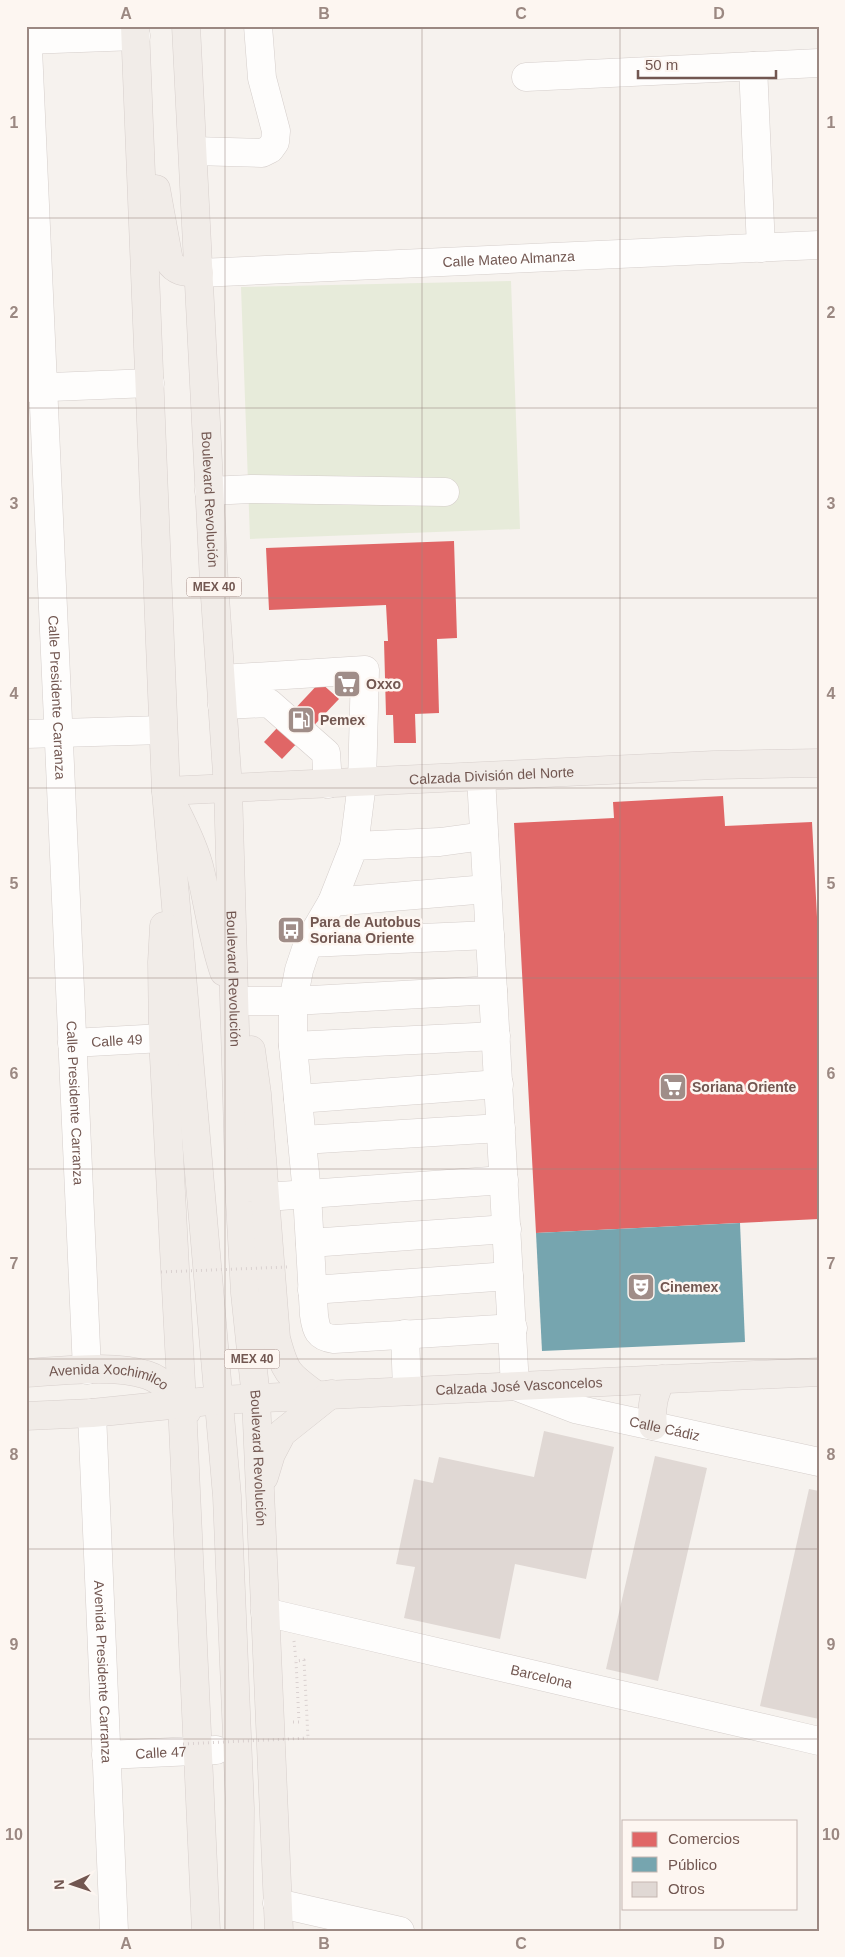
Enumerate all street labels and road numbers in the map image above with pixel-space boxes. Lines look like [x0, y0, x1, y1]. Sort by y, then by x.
street label: Calle Mateo Almanza [442, 248, 575, 270]
street label: Boulevard Revolución [198, 431, 221, 568]
road number: MEX 40 [186, 578, 242, 596]
street label: Calle Presidente Carranza [45, 615, 69, 780]
street label: Calzada División del Norte [409, 764, 575, 787]
street label: Boulevard Revolución [224, 910, 244, 1047]
street label: Calle Presidente Carranza [63, 1020, 87, 1186]
street label: Calle 49 [91, 1031, 143, 1050]
road number: MEX 40 [224, 1350, 280, 1368]
street label: Avenida Xochimilco [48, 1361, 172, 1393]
street label: Calzada José Vasconcelos [435, 1374, 603, 1398]
street label: Boulevard Revolución [247, 1389, 270, 1526]
street label: Calle Cádiz [628, 1413, 701, 1444]
street label: Avenida Presidente Carranza [91, 1580, 115, 1764]
street label: Barcelona [509, 1661, 574, 1691]
street label: Calle 47 [135, 1743, 187, 1762]

